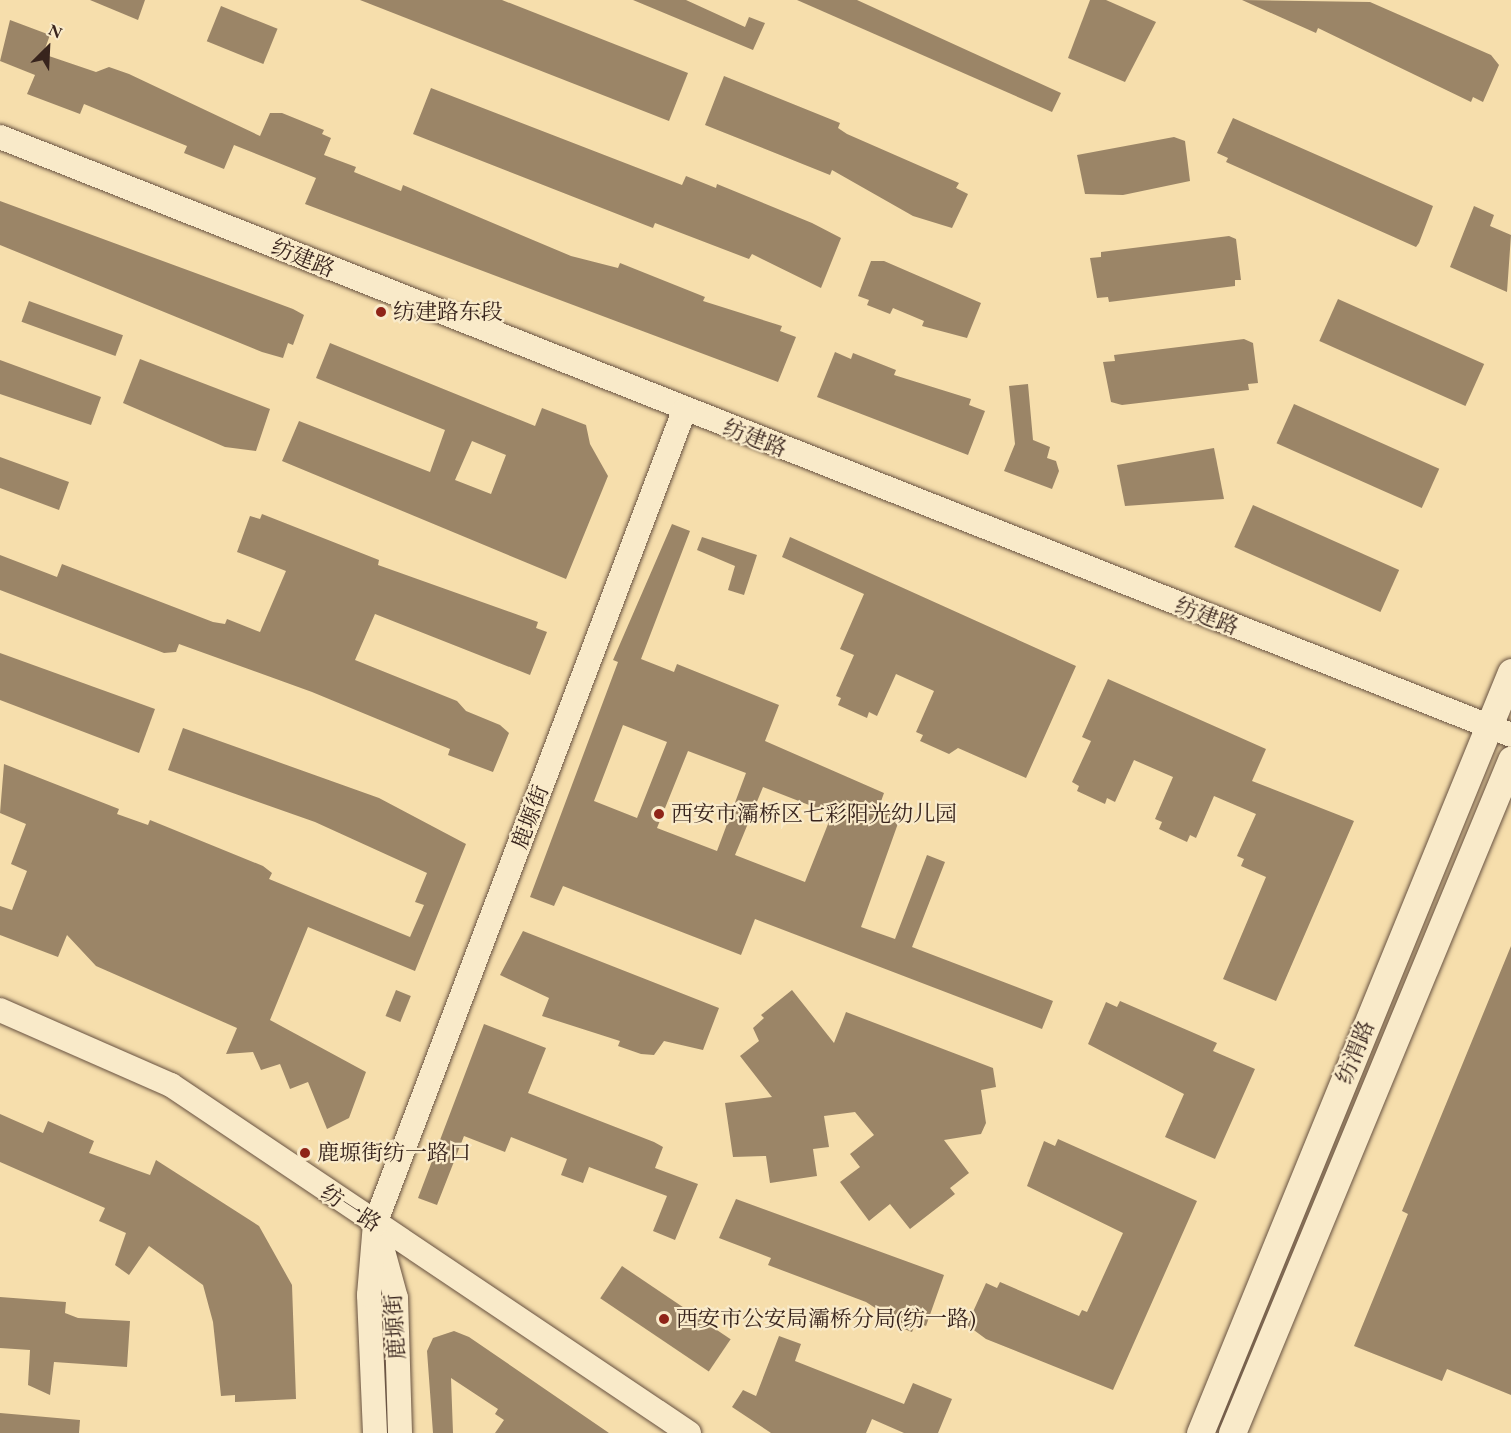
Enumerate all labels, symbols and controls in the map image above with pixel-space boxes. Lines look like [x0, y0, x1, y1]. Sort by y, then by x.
north arrow [18, 18, 78, 78]
text: N [45, 19, 66, 43]
street label: 纺建路 [267, 233, 339, 283]
place label: 纺建路东段 [393, 299, 503, 325]
marker: 纺建路东段 [374, 305, 388, 319]
street label: 纺建路 [719, 414, 791, 462]
street label: 纺建路 [1171, 592, 1243, 640]
street label: 鹿塬街 [506, 781, 554, 853]
place label: 西安市灞桥区七彩阳光幼儿园 [671, 801, 957, 827]
marker: 西安市灞桥区七彩阳光幼儿园 [652, 807, 666, 821]
street label: 纺渭路 [1330, 1016, 1380, 1088]
place label: 鹿塬街纺一路口 [317, 1140, 471, 1166]
marker: 鹿塬街纺一路口 [298, 1146, 312, 1160]
street label: 纺一路 [316, 1179, 386, 1237]
street label: 鹿塬街 [380, 1293, 410, 1361]
place label: 西安市公安局灞桥分局(纺一路) [676, 1306, 976, 1332]
marker: 西安市公安局灞桥分局(纺一路) [657, 1312, 671, 1326]

